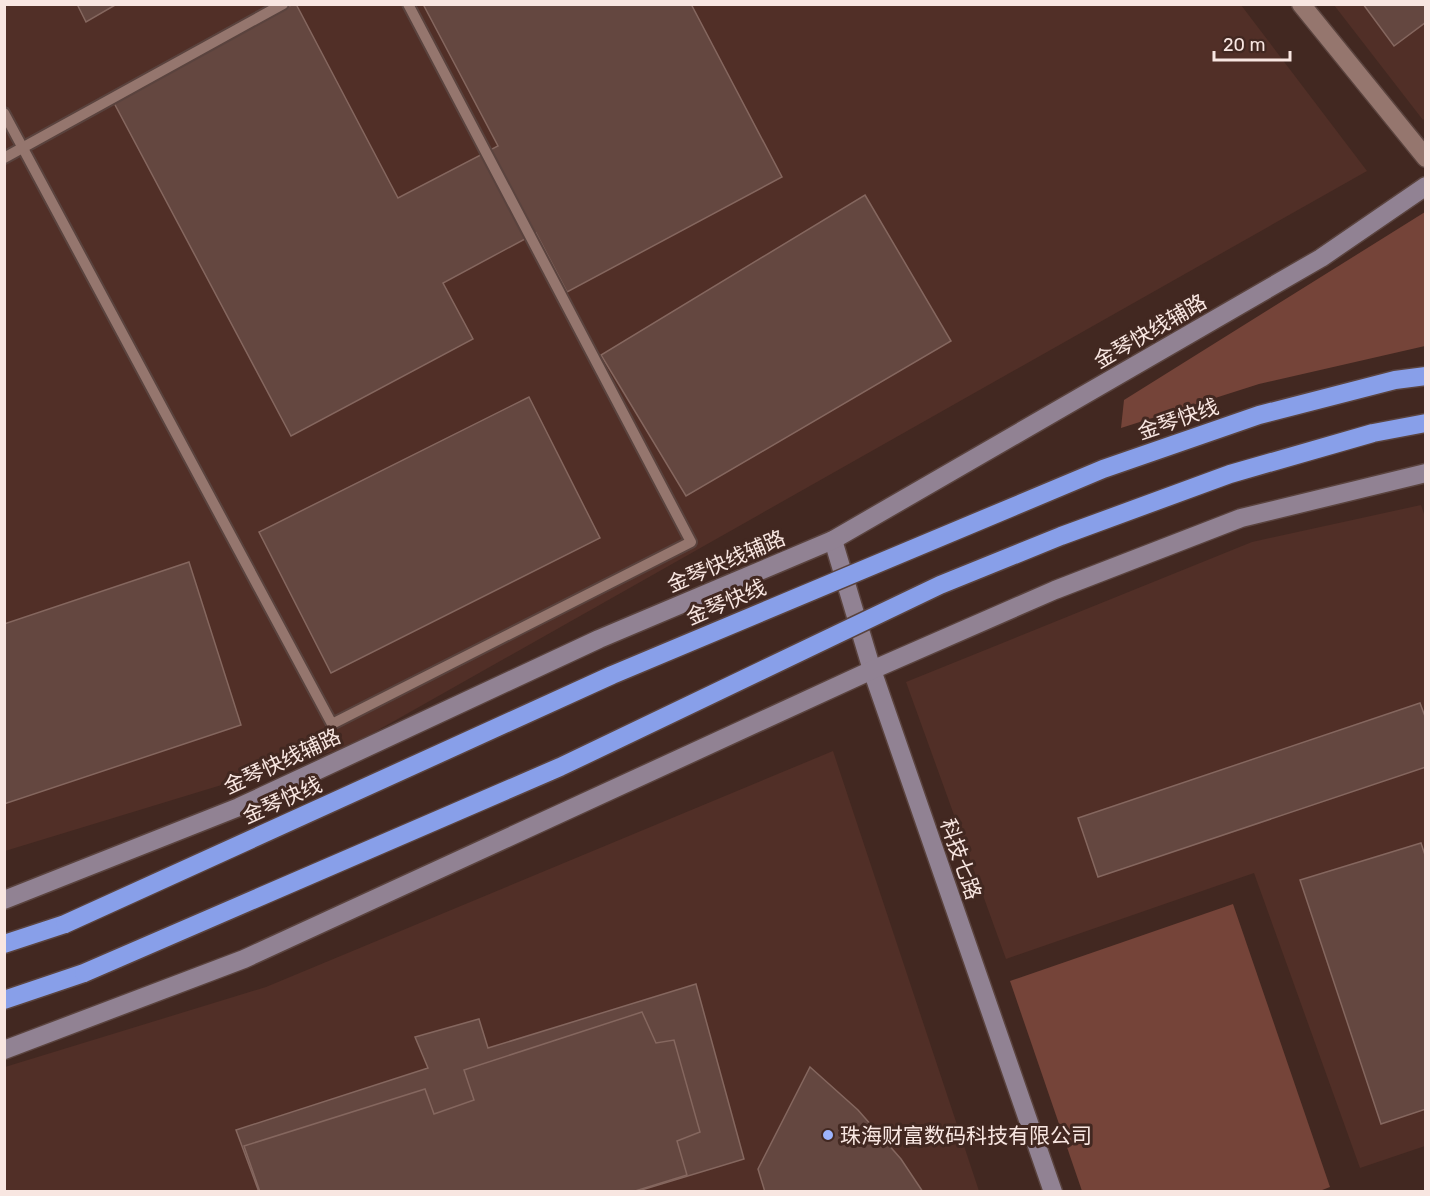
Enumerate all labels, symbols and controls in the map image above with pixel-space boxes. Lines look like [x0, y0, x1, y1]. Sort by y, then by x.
scale bar [1214, 24, 1290, 62]
text: 20 m [1223, 34, 1265, 56]
street label: 金琴快线辅路 [1089, 289, 1211, 373]
street label: 金琴快线 [1134, 394, 1222, 444]
street label: 金琴快线辅路 [663, 525, 789, 597]
street label: 金琴快线 [682, 574, 770, 630]
street label: 金琴快线辅路 [220, 723, 344, 799]
street label: 金琴快线 [239, 771, 325, 829]
street label: 科技七路 [936, 815, 986, 903]
place label: 珠海财富数码科技有限公司 [840, 1123, 1092, 1148]
marker: 珠海财富数码科技有限公司 [821, 1128, 835, 1142]

